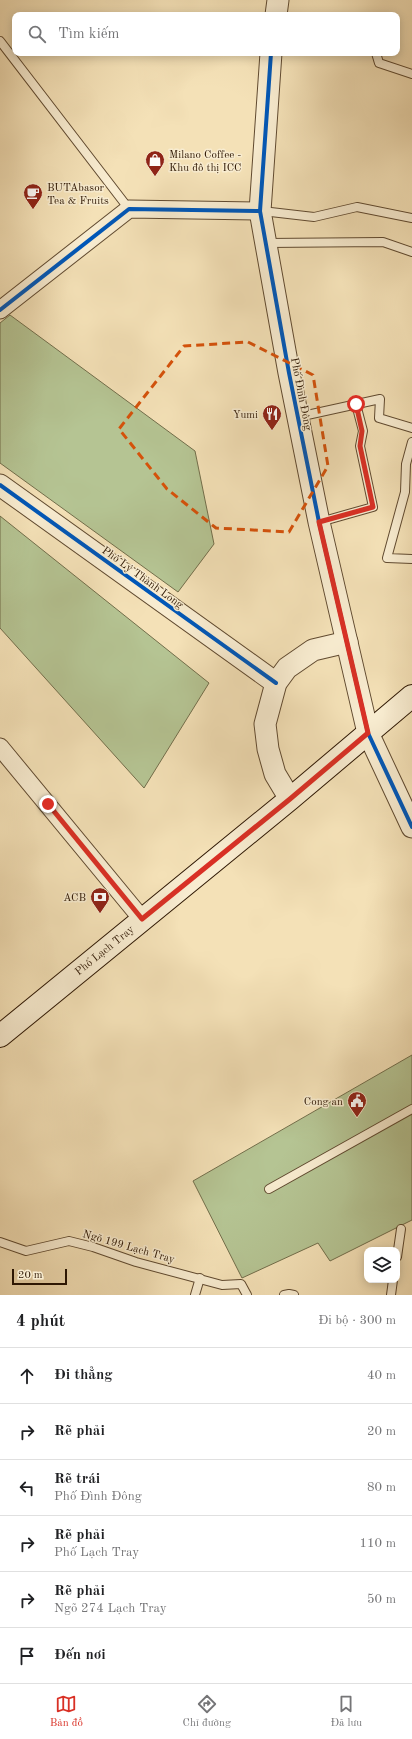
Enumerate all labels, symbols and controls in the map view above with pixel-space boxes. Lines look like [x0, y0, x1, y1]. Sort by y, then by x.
search box [12, 12, 400, 56]
icon: search [26, 23, 48, 45]
text: Tìm kiếm [58, 27, 120, 42]
shop icon: Milano Coffee - Khu đô thị ICC [144, 149, 166, 177]
place label: Milano Coffee - Khu đô thị ICC [169, 150, 242, 174]
cafe icon: BUTAbasor Tea & Fruits [22, 182, 44, 210]
place label: BUTAbasor Tea & Fruits [47, 183, 109, 207]
street label: Phố Đình Đông [288, 357, 314, 432]
route start [347, 395, 365, 413]
restaurant icon: Yumi [261, 403, 283, 431]
place label: Yumi [233, 410, 258, 421]
street label: Phố Lý Thành Long [100, 544, 185, 611]
route end [39, 795, 57, 813]
bank icon: ACB [89, 886, 111, 914]
place label: ACB [63, 893, 86, 904]
street label: Phố Lạch Tray [73, 923, 137, 978]
public building icon: Cong an [346, 1090, 368, 1118]
place label: Cong an [304, 1097, 343, 1108]
street label: Ngõ 199 Lạch Tray [81, 1229, 176, 1266]
map controls [364, 1247, 400, 1283]
button: layers [364, 1247, 400, 1283]
scale bar [12, 1267, 67, 1286]
text: 20 m [18, 1270, 43, 1281]
text: 4 phút [16, 1313, 65, 1330]
text: Đi bộ · 300 m [318, 1314, 396, 1327]
icon: ahead [16, 1365, 38, 1387]
text: Đi thẳng [54, 1368, 113, 1383]
text: 40 m [367, 1369, 396, 1382]
icon: right [16, 1421, 38, 1443]
text: Rẽ phải [54, 1424, 105, 1439]
text: 20 m [367, 1425, 396, 1438]
text: Rẽ trái [54, 1472, 100, 1487]
icon: left [16, 1477, 38, 1499]
text: 80 m [367, 1481, 396, 1494]
text: Phố Đình Đông [54, 1490, 142, 1503]
text: Rẽ phải [54, 1528, 105, 1543]
icon: right [16, 1533, 38, 1555]
text: 110 m [359, 1537, 396, 1550]
text: Phố Lạch Tray [54, 1546, 139, 1559]
text: Rẽ phải [54, 1584, 105, 1599]
icon: right [16, 1589, 38, 1611]
text: 50 m [367, 1593, 396, 1606]
text: Ngõ 274 Lạch Tray [54, 1602, 167, 1615]
icon: arrive [16, 1645, 38, 1667]
text: Đến nơi [54, 1648, 106, 1663]
tab: Bản đồ [50, 1693, 83, 1731]
tab: Chỉ đường [183, 1693, 231, 1731]
tab: Đã lưu [331, 1693, 362, 1731]

